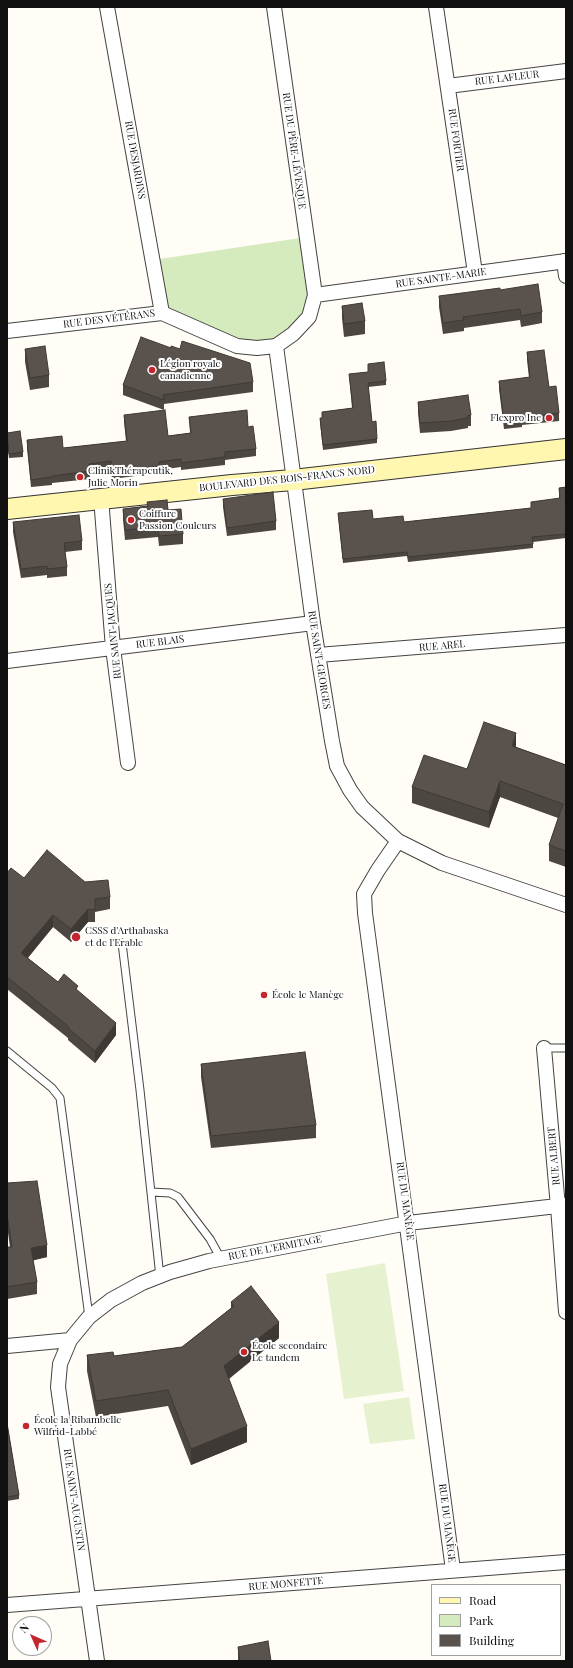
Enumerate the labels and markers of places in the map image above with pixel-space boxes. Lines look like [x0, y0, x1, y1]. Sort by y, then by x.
place label: Légion royale canadienne [160, 358, 221, 382]
marker: Légion royale canadienne [147, 365, 157, 375]
place label: Flexpro Inc [490, 412, 541, 424]
marker: Flexpro Inc [544, 413, 554, 423]
place label: ClinikThérapeutik, Julie Morin [88, 465, 173, 488]
marker: ClinikThérapeutik, Julie Morin [75, 472, 85, 482]
place label: Coiffure Passion Couleurs [139, 508, 216, 532]
marker: Coiffure Passion Couleurs [126, 515, 136, 525]
place label: CSSS d'Arthabaska et de l'Erable [85, 925, 168, 948]
marker: CSSS d'Arthabaska et de l'Erable [70, 931, 82, 943]
place label: École le Manège [272, 989, 344, 1001]
marker: École le Manège [259, 990, 269, 1000]
place label: École secondaire Le tandem [252, 1340, 328, 1364]
marker: École secondaire Le tandem [239, 1347, 249, 1357]
place label: École la Ribambelle Wilfrid-Labbé [34, 1414, 121, 1438]
marker: École la Ribambelle Wilfrid-Labbé [21, 1421, 31, 1431]

